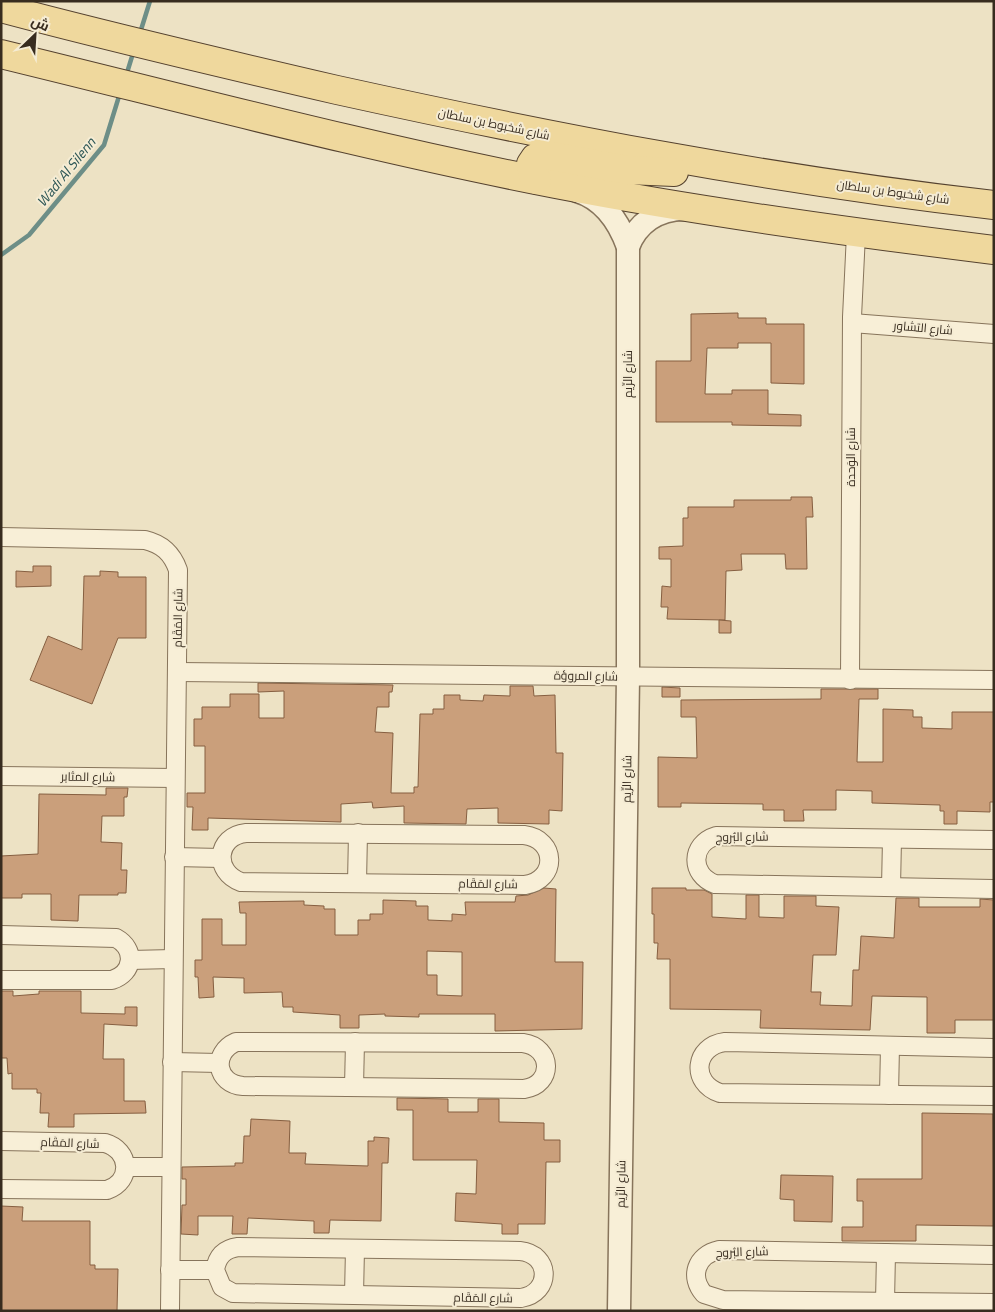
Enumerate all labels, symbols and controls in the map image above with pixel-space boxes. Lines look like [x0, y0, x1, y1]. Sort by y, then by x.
text: ش [27, 8, 54, 39]
north arrow [10, 10, 60, 60]
street label: شارع شخبوط بن سلطان [436, 100, 552, 147]
water label: Wadi Al Silenn [30, 131, 103, 213]
street label: شارع شخبوط بن سلطان [835, 172, 951, 211]
street label: شارع التشاور [891, 313, 954, 342]
street label: شارع الرِّيم [616, 350, 639, 398]
street label: شارع الوَحدة [839, 427, 862, 487]
street label: شارع المَقَام [165, 588, 190, 648]
street label: شارع المروؤة [554, 663, 618, 688]
street label: شارع الرِّيم [615, 755, 638, 803]
street label: شارع المثابر [60, 765, 115, 788]
street label: شارع البُروج [715, 825, 769, 848]
street label: شارع المَقَام [458, 871, 518, 896]
street label: شارع المَقَام [40, 1130, 100, 1155]
street label: شارع الرِّيم [609, 1160, 632, 1208]
street label: شارع البُروج [715, 1239, 769, 1264]
street label: شارع المَقَام [453, 1285, 513, 1310]

